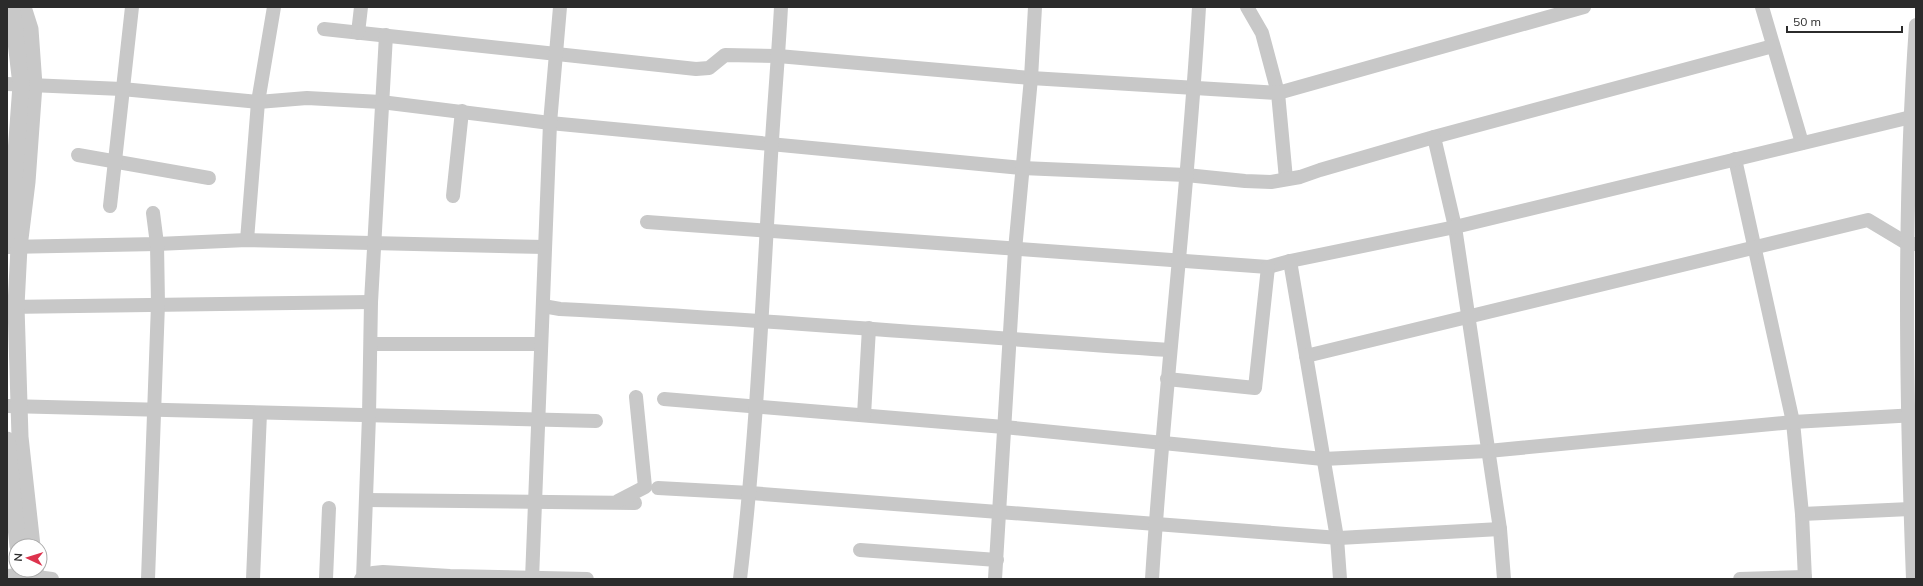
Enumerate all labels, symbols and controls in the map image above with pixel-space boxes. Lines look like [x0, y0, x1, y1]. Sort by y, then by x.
scale bar [1787, 8, 1902, 34]
text: 50 m [1793, 14, 1821, 29]
north arrow [8, 538, 48, 578]
text: N [11, 553, 25, 562]

